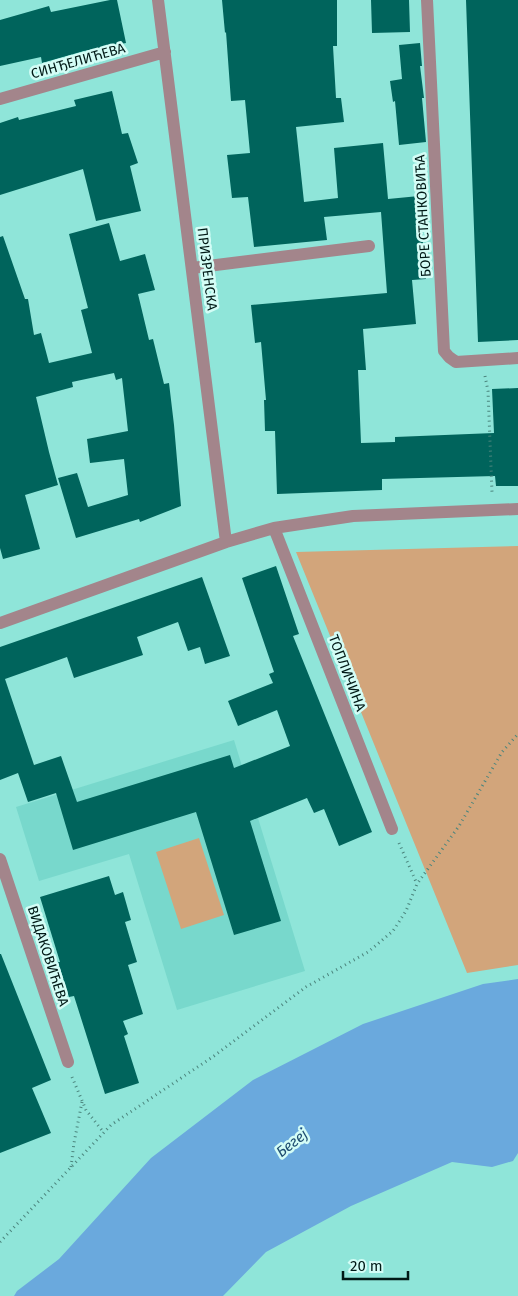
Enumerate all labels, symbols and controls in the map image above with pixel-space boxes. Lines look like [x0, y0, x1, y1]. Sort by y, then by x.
street label: СИНЂЕЛИЋЕВА [29, 39, 127, 83]
street label: БОРЕ СТАНКОВИЋА [411, 154, 435, 278]
street label: ПРИЗРЕНСКА [193, 226, 221, 312]
street label: ТОПЛИЧИНА [325, 632, 369, 714]
street label: ВИДАКОВИЋЕВА [24, 904, 72, 1008]
water label: Бегеј [273, 1125, 312, 1161]
scale bar [343, 1248, 408, 1280]
text: 20 m [350, 1257, 383, 1275]

